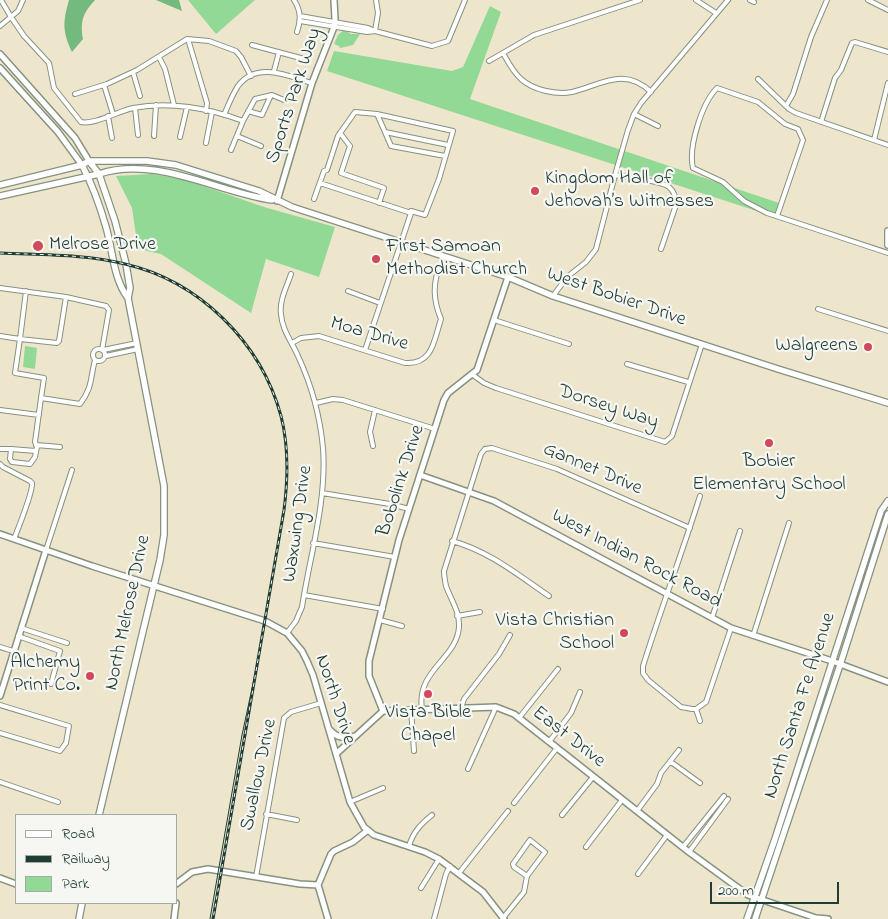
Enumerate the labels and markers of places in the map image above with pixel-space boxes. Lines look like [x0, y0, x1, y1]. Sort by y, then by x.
place label: Kingdom Hall of Jehovah’s Witnesses [545, 168, 714, 215]
marker: Kingdom Hall of Jehovah’s Witnesses [529, 185, 541, 197]
place label: Melrose Drive [49, 234, 156, 258]
place label: First Samoan Methodist Church [386, 236, 527, 283]
marker: Melrose Drive [31, 239, 45, 253]
marker: First Samoan Methodist Church [370, 253, 382, 265]
place label: Walgreens [775, 335, 858, 359]
marker: Walgreens [862, 341, 874, 353]
marker: Bobier Elementary School [763, 437, 775, 449]
place label: Bobier Elementary School [692, 451, 846, 498]
place label: Vista Christian School [496, 610, 614, 657]
marker: Vista Christian School [618, 627, 630, 639]
place label: Alchemy Print Co. [10, 652, 80, 699]
marker: Alchemy Print Co. [84, 670, 96, 682]
marker: Vista Bible Chapel [422, 688, 434, 700]
place label: Vista Bible Chapel [385, 702, 471, 749]

